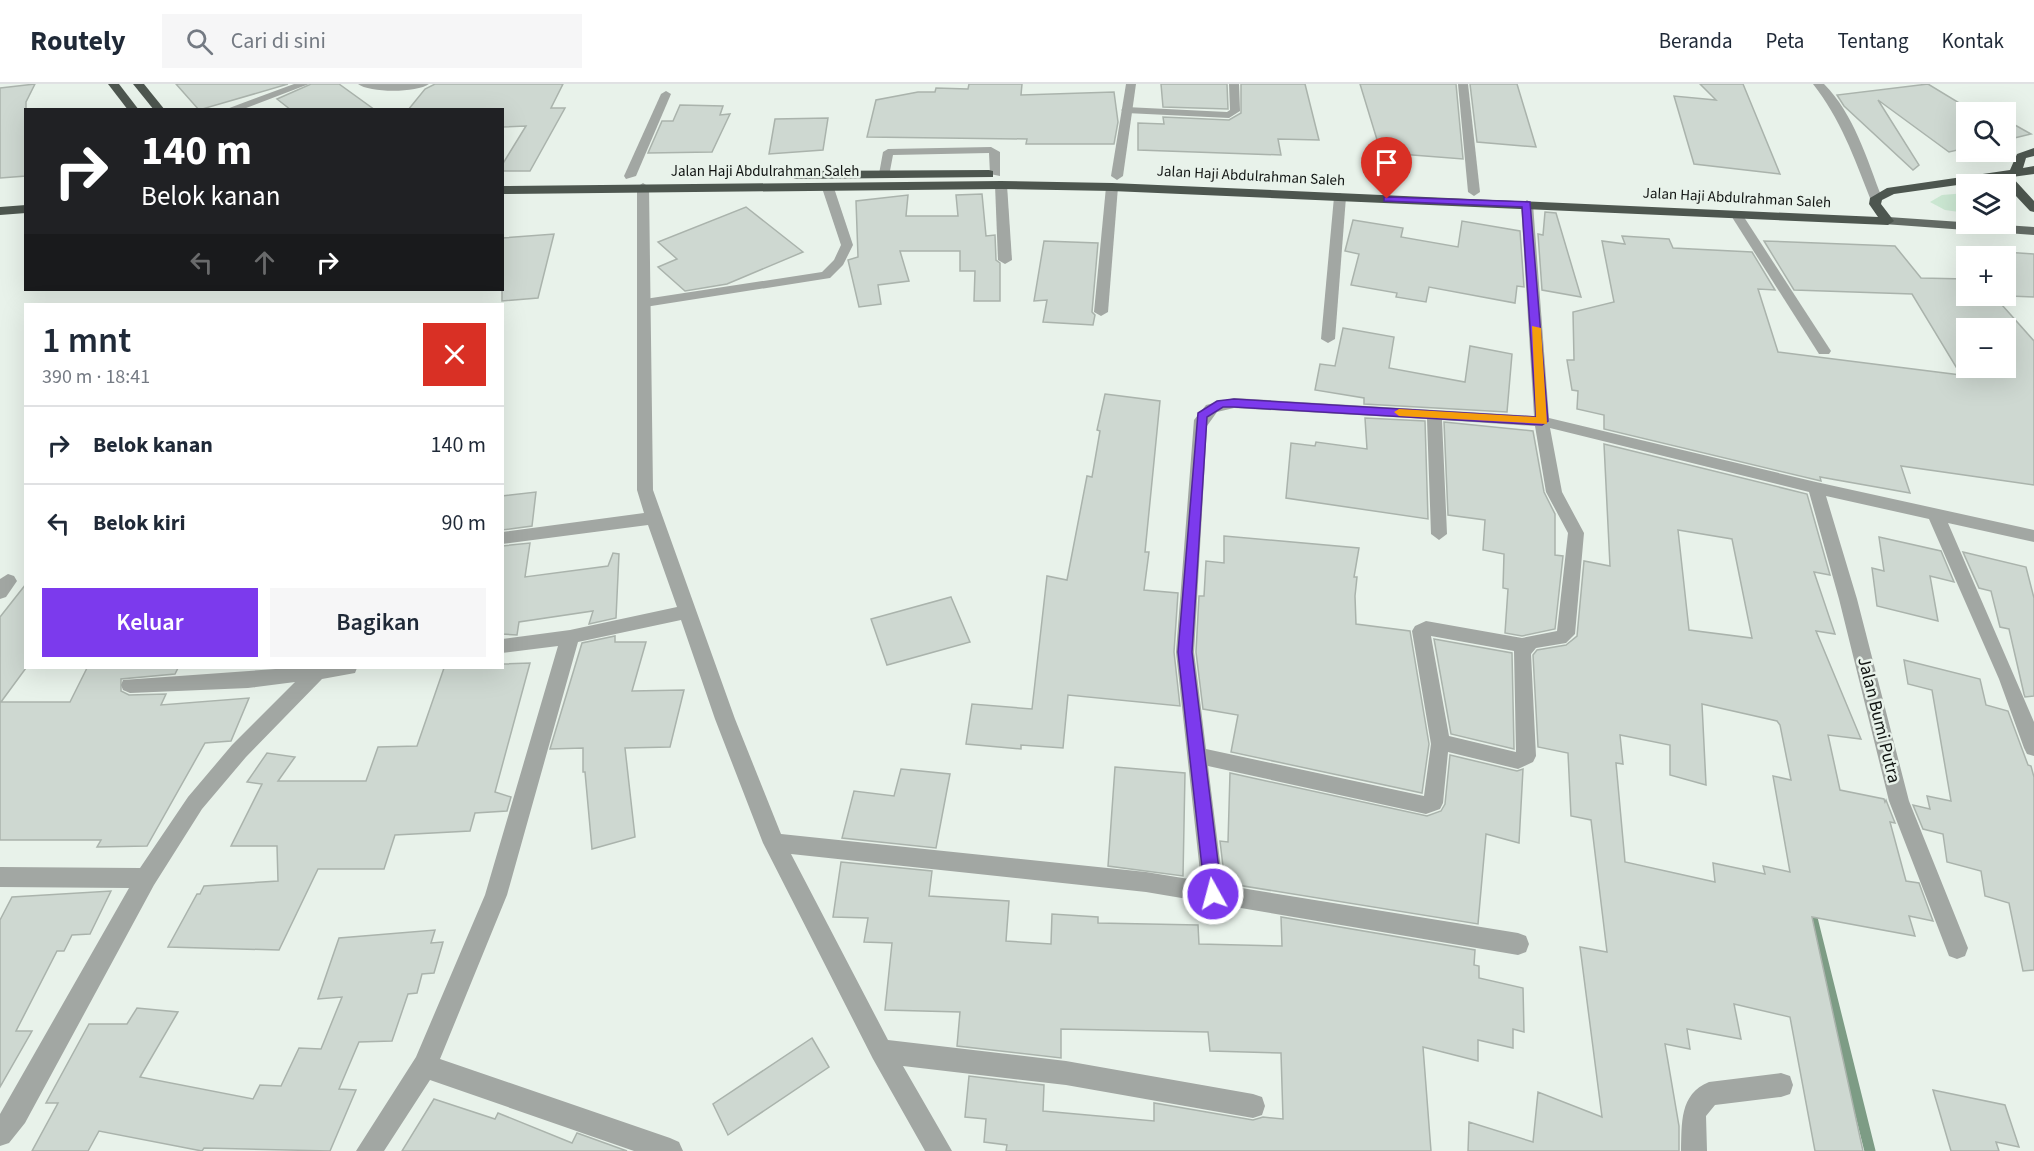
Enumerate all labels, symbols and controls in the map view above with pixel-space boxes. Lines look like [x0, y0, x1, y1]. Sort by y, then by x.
search box [162, 14, 582, 68]
text: Routely [30, 21, 126, 61]
icon: search [183, 25, 216, 58]
text: Cari di sini [231, 25, 326, 57]
text: Beranda [1659, 26, 1733, 56]
text: Peta [1766, 26, 1804, 56]
text: Tentang [1837, 26, 1908, 56]
text: Kontak [1941, 26, 2004, 56]
map controls [1956, 102, 2016, 378]
button: search [1956, 102, 2016, 162]
text: 140 m [141, 121, 252, 181]
icon: right [42, 132, 120, 210]
pin [1361, 137, 1412, 199]
icon: arrive [1370, 146, 1403, 179]
street label: Jalan Haji Abdulrahman Saleh [671, 161, 859, 182]
street label: Jalan Haji Abdulrahman Saleh [1156, 161, 1346, 191]
button: layers [1956, 174, 2016, 234]
text: Belok kanan [141, 177, 280, 216]
street label: Jalan Haji Abdulrahman Saleh [1642, 183, 1832, 213]
icon: left [185, 246, 218, 279]
icon: ahead [248, 246, 281, 279]
icon: right [311, 246, 344, 279]
button: + [1956, 246, 2016, 306]
text: 1 mnt [42, 315, 131, 366]
button: − [1956, 318, 2016, 378]
button: close [423, 323, 486, 386]
text: 390 m · 18:41 [42, 363, 150, 391]
icon: right [42, 429, 75, 462]
text: Belok kanan [93, 429, 213, 461]
text: 140 m [431, 429, 486, 461]
icon: left [42, 507, 75, 540]
text: Belok kiri [93, 507, 186, 539]
text: 90 m [441, 507, 486, 539]
button: Keluar [42, 588, 258, 657]
button: Bagikan [270, 588, 486, 657]
street label: Jalan Bumi Putra [1851, 654, 1907, 786]
position arrow [1181, 862, 1245, 926]

